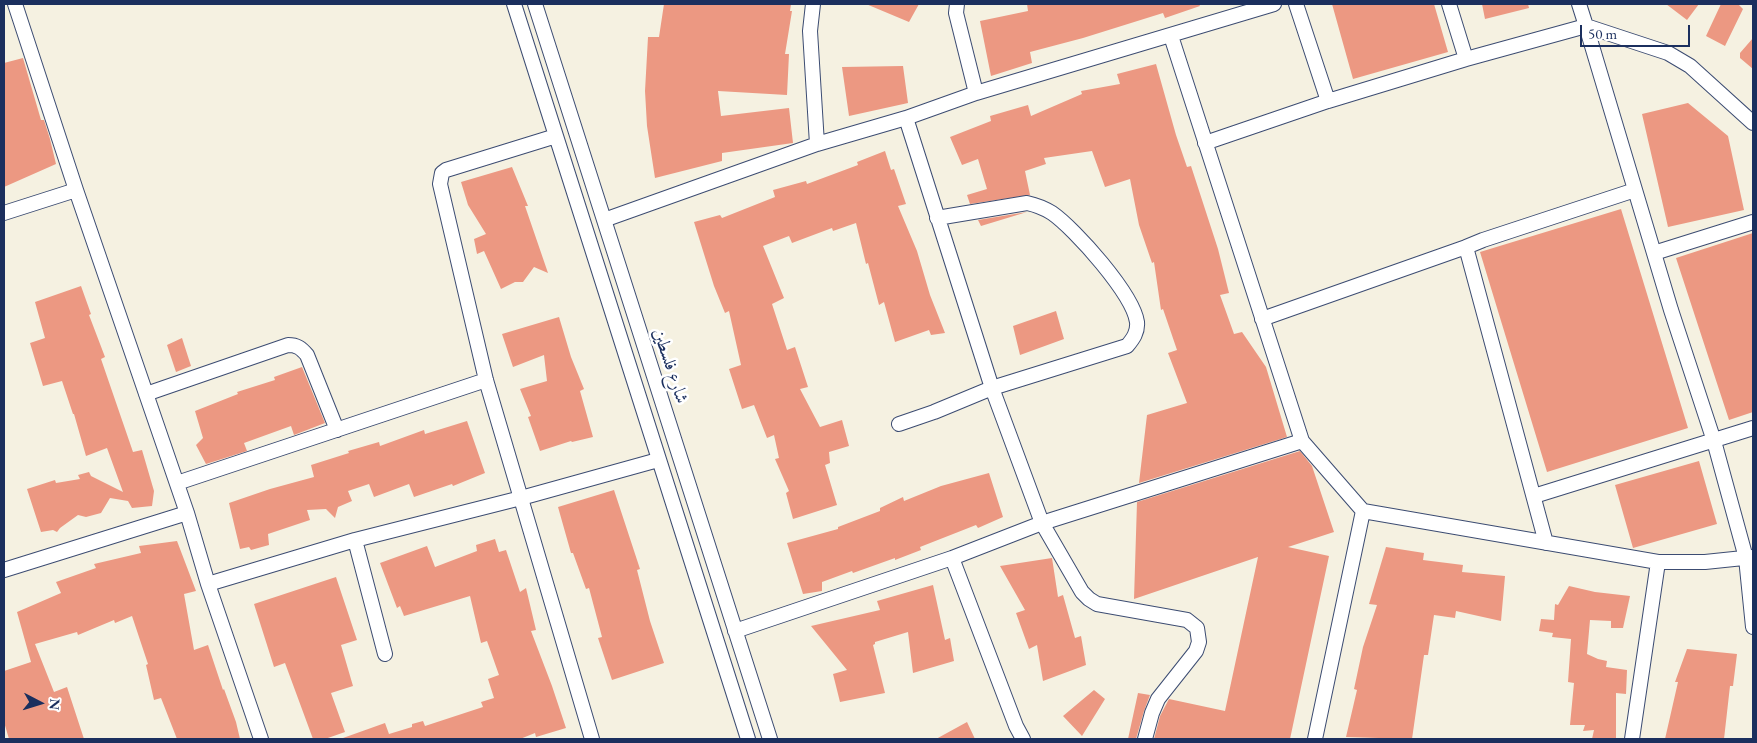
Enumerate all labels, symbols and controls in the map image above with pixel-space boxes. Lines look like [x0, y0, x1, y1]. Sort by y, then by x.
scale bar [1582, 15, 1692, 47]
text: 50 m [1588, 24, 1617, 43]
street label: شارع فلسطين [648, 326, 692, 406]
north arrow [15, 678, 65, 728]
text: N [45, 698, 64, 711]

